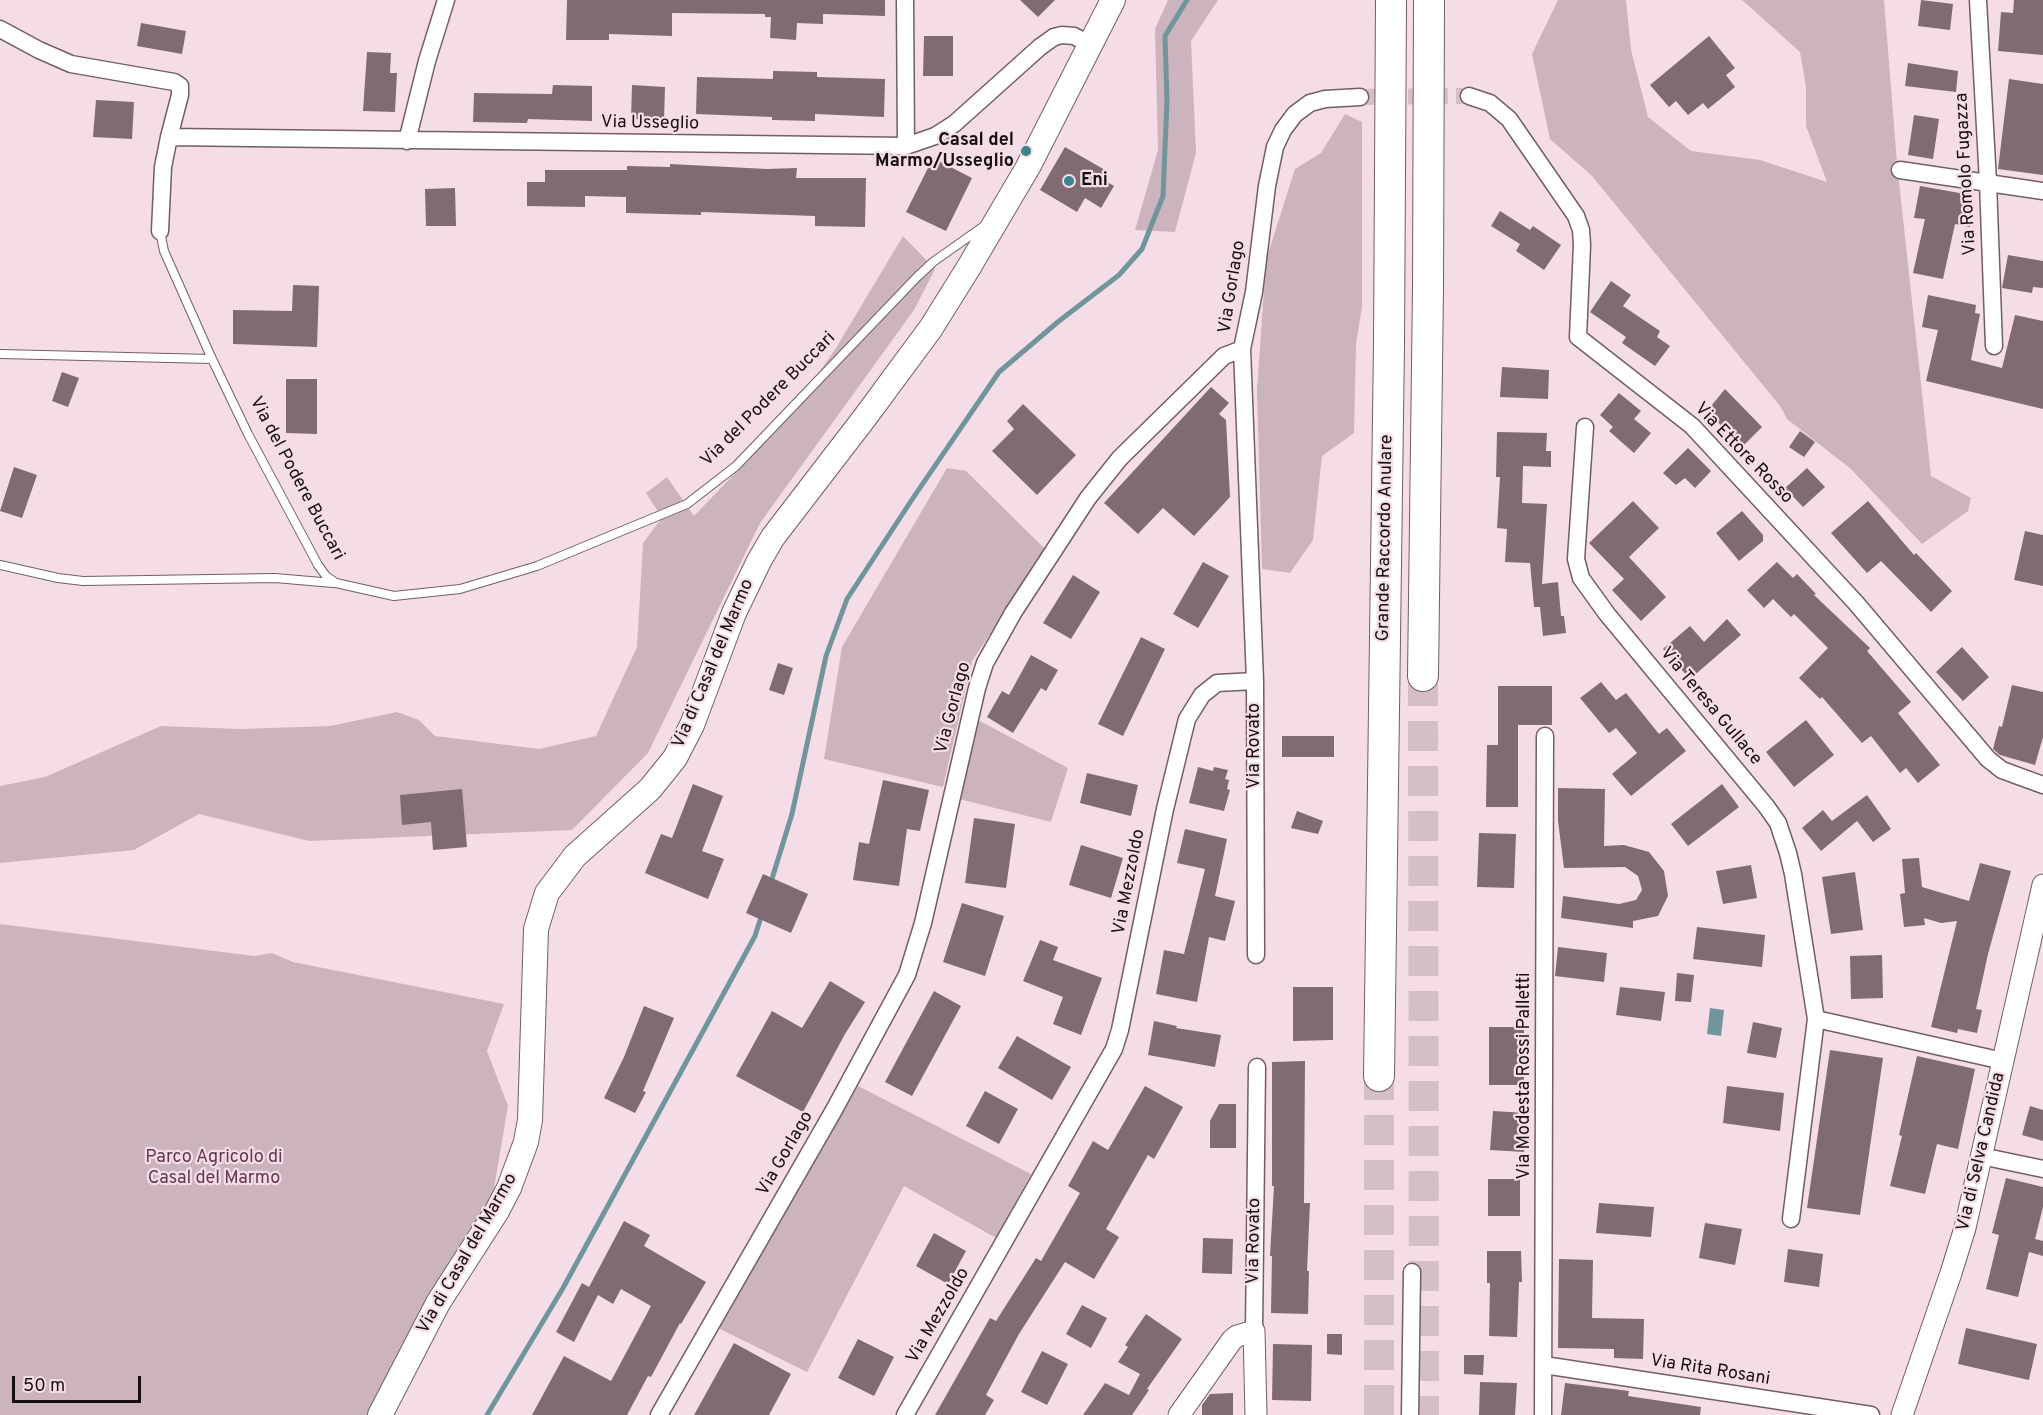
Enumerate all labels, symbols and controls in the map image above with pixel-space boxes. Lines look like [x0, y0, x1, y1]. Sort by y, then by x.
street label: Via Romolo Fugazza [1952, 92, 1982, 256]
street label: Via Usseglio [601, 112, 699, 136]
place label: Casal del Marmo/Usseglio [875, 130, 1014, 172]
marker: Casal del Marmo/Usseglio [1019, 144, 1033, 158]
place label: Eni [1081, 170, 1108, 192]
marker: Eni [1062, 174, 1076, 188]
street label: Via Gorlago [1215, 239, 1251, 335]
street label: Via del Podere Buccari [697, 328, 841, 472]
street label: Via del Podere Buccari [244, 394, 348, 564]
street label: Via Ettore Rosso [1689, 399, 1797, 509]
street label: Grande Raccordo Anulare [1373, 434, 1399, 642]
street label: Via di Casal del Marmo [669, 576, 759, 752]
street label: Via Teresa Gullace [1654, 644, 1766, 770]
street label: Via Gorlago [931, 660, 977, 756]
street label: Via Rovato [1244, 703, 1266, 789]
street label: Via Mezzoldo [1109, 827, 1151, 937]
street label: Via Modesta Rossi Palletti [1514, 972, 1536, 1180]
street label: Via di Selva Candida [1953, 1070, 2011, 1234]
street label: Via Gorlago [753, 1108, 819, 1200]
park label: Parco Agricolo di Casal del Marmo [145, 1147, 283, 1190]
street label: Via di Casal del Marmo [413, 1170, 523, 1338]
street label: Via Rovato [1243, 1198, 1267, 1284]
street label: Via Mezzoldo [903, 1264, 975, 1368]
street label: Via Rita Rosani [1649, 1351, 1771, 1391]
scale bar [15, 1364, 144, 1402]
text: 50 m [23, 1375, 65, 1398]

